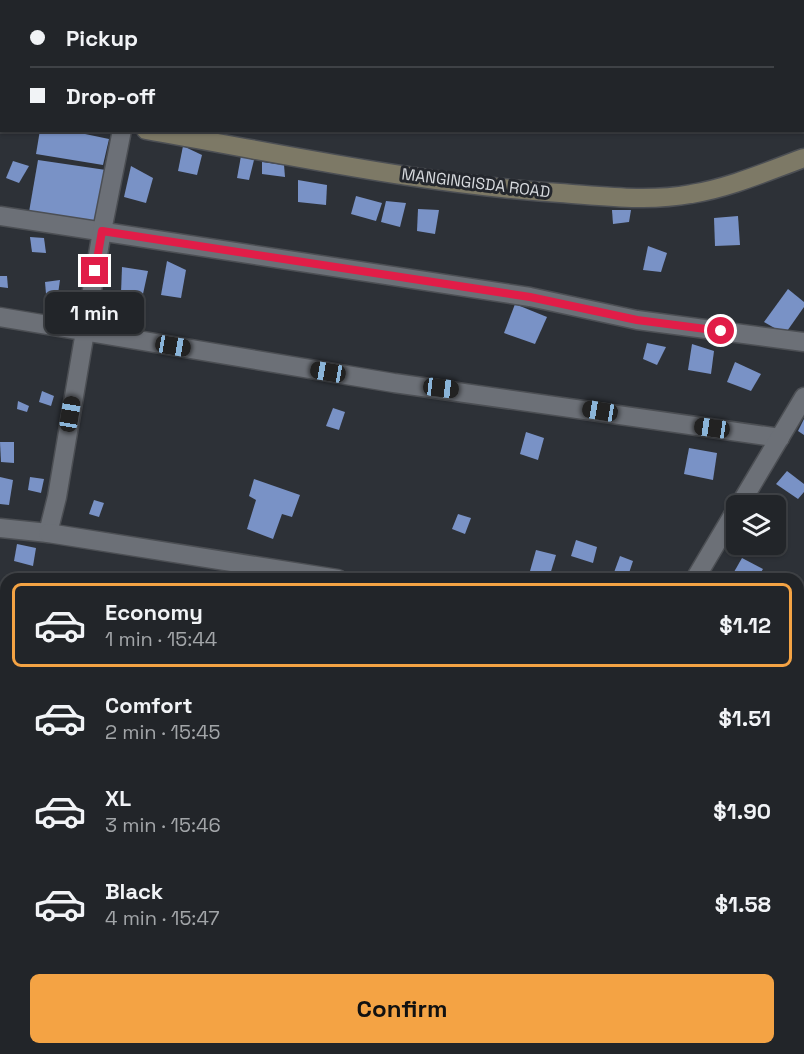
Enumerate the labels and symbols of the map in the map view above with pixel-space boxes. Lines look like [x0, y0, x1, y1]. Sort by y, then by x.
street label: MANGINGISDA ROAD [400, 163, 552, 203]
route end [81, 257, 108, 284]
callout: 1 min [46, 292, 144, 334]
route start [707, 317, 734, 344]
car [154, 334, 192, 358]
car [309, 360, 347, 384]
car [422, 377, 460, 399]
car [58, 395, 82, 433]
car [581, 399, 619, 423]
car [693, 417, 731, 439]

